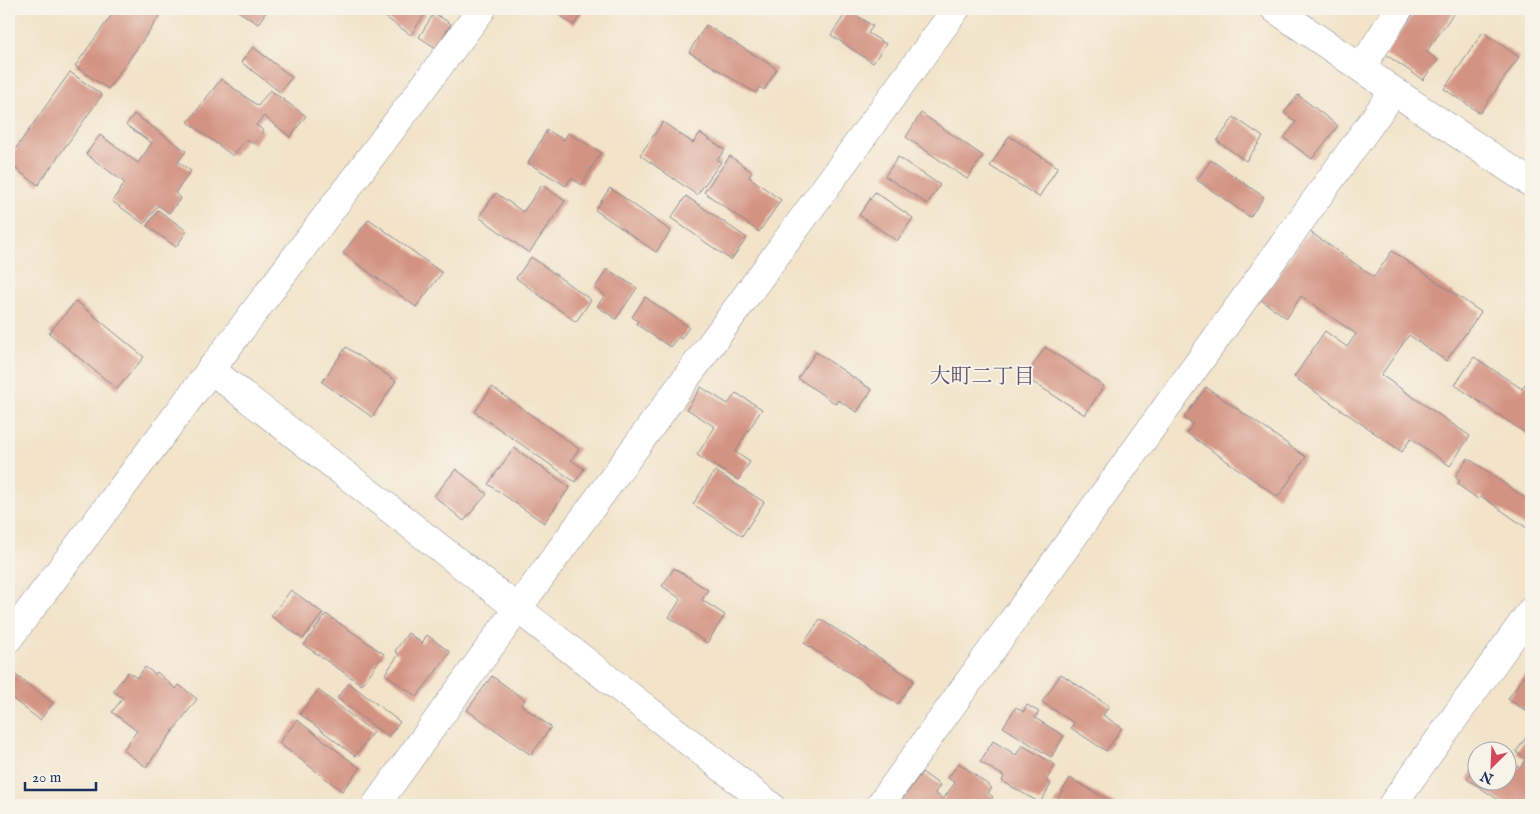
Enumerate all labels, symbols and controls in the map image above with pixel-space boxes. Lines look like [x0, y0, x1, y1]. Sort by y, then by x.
district label: 大町二丁目 [930, 364, 1035, 391]
north arrow [1468, 742, 1518, 792]
scale bar [25, 759, 96, 791]
text: N [1478, 766, 1497, 788]
text: 20 m [32, 768, 62, 787]

